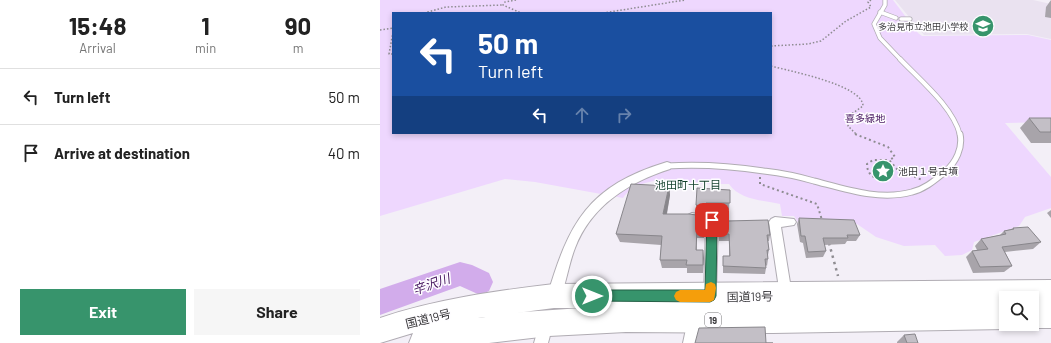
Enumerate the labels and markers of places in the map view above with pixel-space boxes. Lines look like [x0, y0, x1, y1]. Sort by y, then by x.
school or university icon: 多治見市立池田小学校 [970, 13, 996, 39]
place label: 多治見市立池田小学校 [878, 21, 968, 32]
place icon: 池田１号古墳 [870, 158, 896, 184]
place label: 池田１号古墳 [898, 165, 958, 177]
pin [695, 203, 729, 237]

